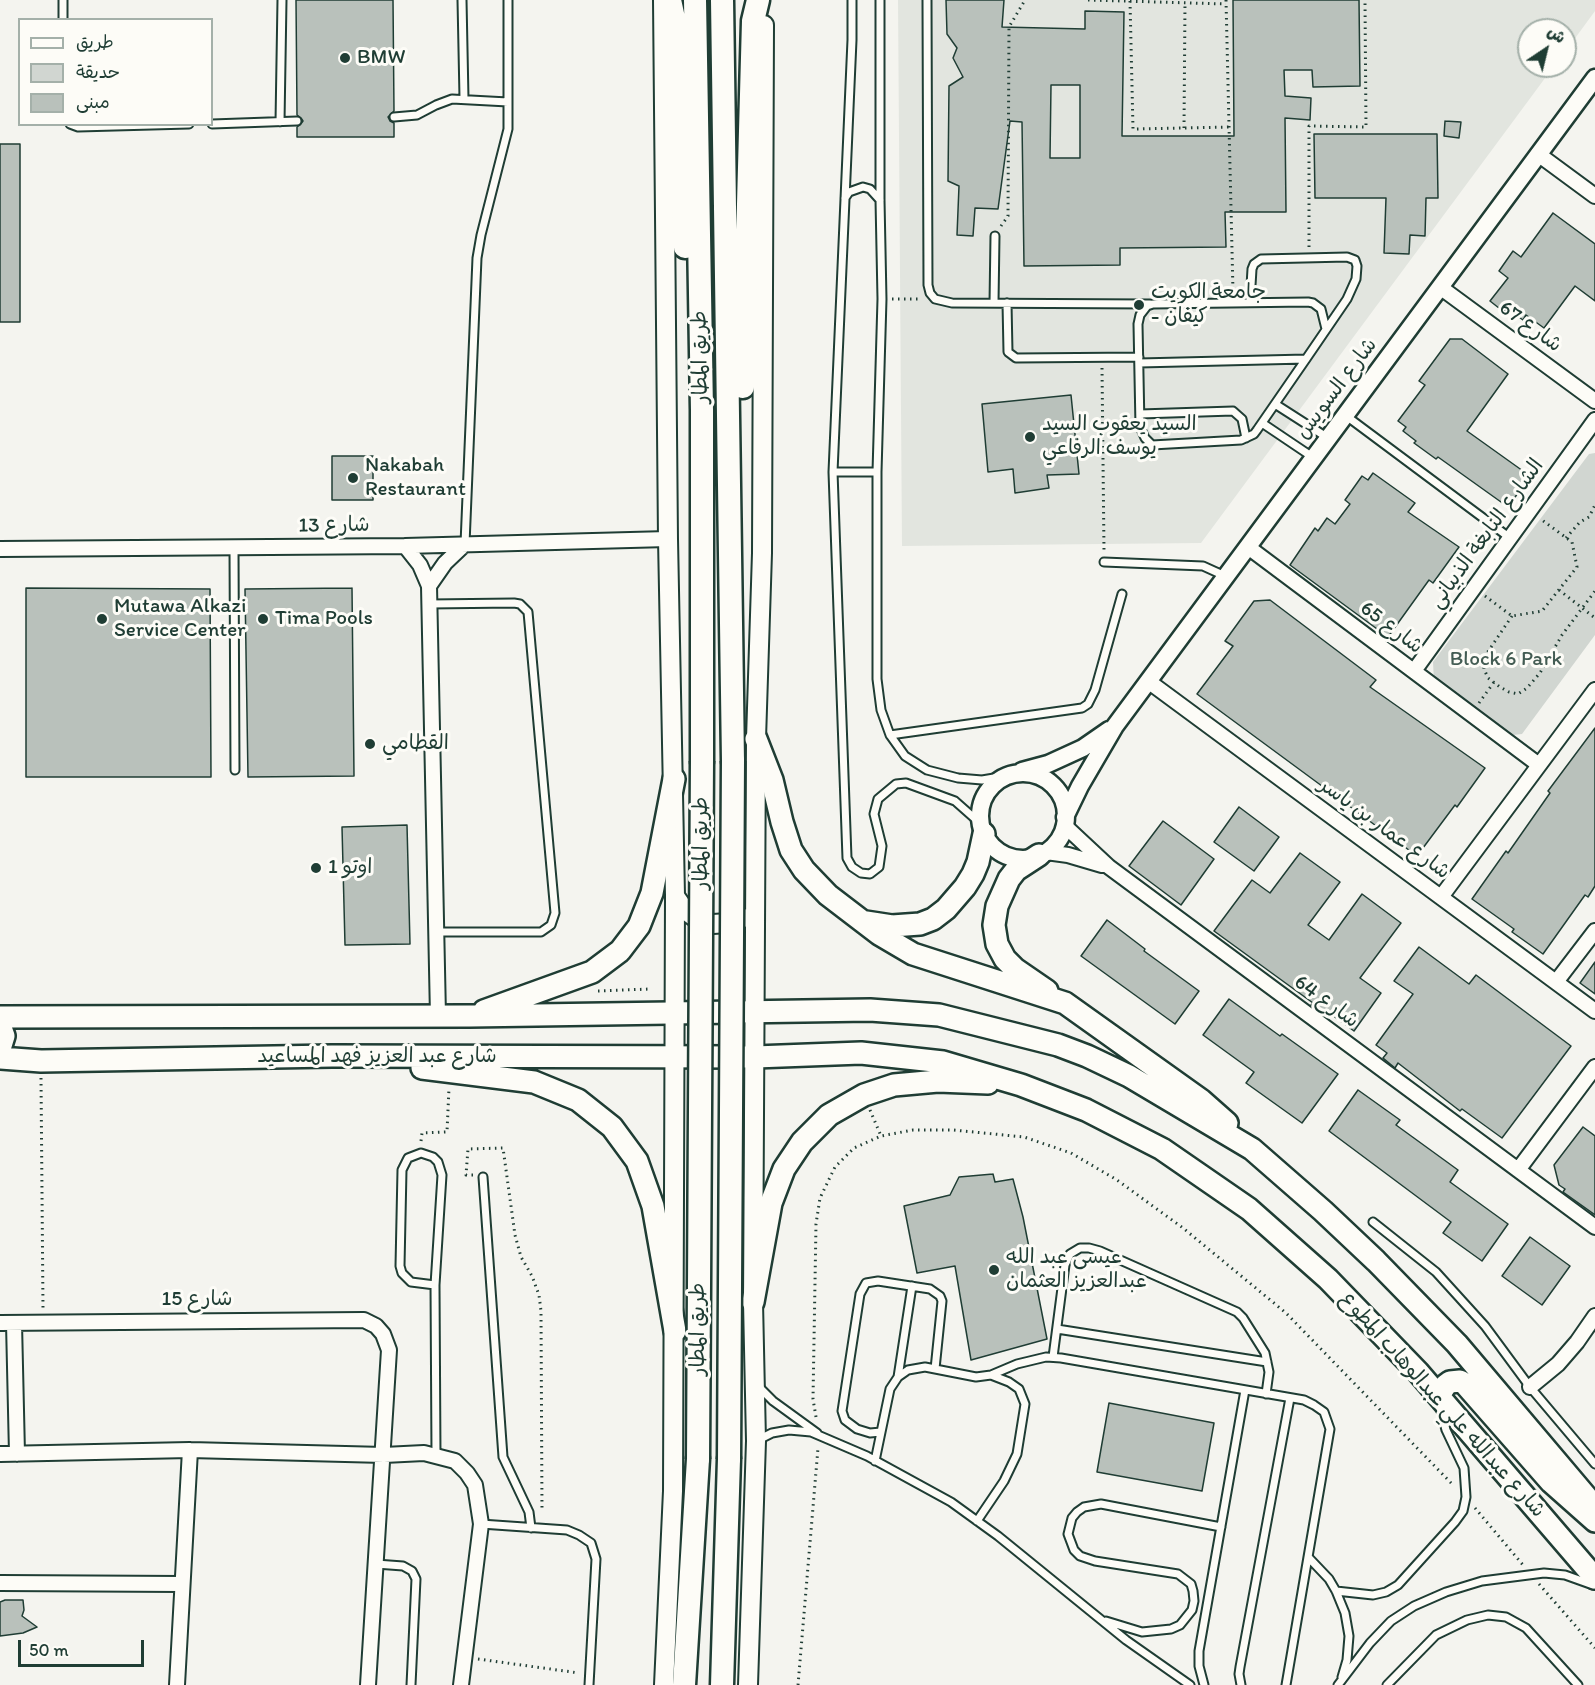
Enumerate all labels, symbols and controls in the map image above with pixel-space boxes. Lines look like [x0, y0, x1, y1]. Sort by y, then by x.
legend [18, 18, 213, 126]
north arrow [1517, 18, 1577, 78]
text: ش [1544, 22, 1569, 47]
text: طريق [76, 31, 114, 53]
place label: BMW [357, 45, 405, 71]
marker: BMW [338, 51, 352, 65]
text: حديقة [76, 61, 120, 83]
text: مبنى [76, 91, 110, 113]
place label: جامعة الكويت - كيفان [1151, 280, 1266, 330]
street label: شارع 67 [1494, 296, 1566, 358]
marker: جامعة الكويت - كيفان [1132, 298, 1146, 312]
street label: طريق المطار [688, 310, 714, 404]
street label: شارع السويس [1291, 334, 1383, 444]
place label: السيد يعقوب السيد يوسف الرفاعي [1042, 412, 1197, 462]
marker: السيد يعقوب السيد يوسف الرفاعي [1023, 430, 1037, 444]
place label: Nakabah Restaurant [365, 453, 466, 503]
street label: الشارع النابغة الذبياني [1424, 454, 1550, 614]
marker: Nakabah Restaurant [346, 471, 360, 485]
street label: شارع 13 [298, 513, 370, 539]
place label: Mutawa Alkazi Service Center [114, 594, 246, 644]
street label: شارع 65 [1355, 596, 1427, 660]
place label: Tima Pools [275, 606, 373, 632]
marker: Mutawa Alkazi Service Center [95, 612, 109, 626]
marker: Tima Pools [256, 612, 270, 626]
park label: Block 6 Park [1450, 647, 1562, 673]
place label: القطامي [382, 731, 449, 757]
marker: القطامي [363, 737, 377, 751]
street label: شارع عمار بن ياسر [1313, 773, 1455, 885]
street label: طريق المطار [689, 797, 715, 889]
place label: اوتو 1 [328, 855, 372, 881]
marker: اوتو 1 [309, 861, 323, 875]
street label: شارع 64 [1289, 970, 1363, 1034]
street label: شارع عبد العزيز فهد المساعيد [257, 1044, 497, 1070]
place label: عيسى عبد الله عبدالعزيز العثمان [1006, 1245, 1147, 1295]
marker: عيسى عبد الله عبدالعزيز العثمان [987, 1263, 1001, 1277]
street label: طريق المطار [686, 1283, 712, 1375]
street label: شارع 15 [162, 1287, 232, 1313]
street label: شارع عبدالله علي عبدالوهاب المطوع [1334, 1287, 1550, 1523]
scale bar [21, 1628, 147, 1666]
text: 50 m [29, 1639, 69, 1661]

